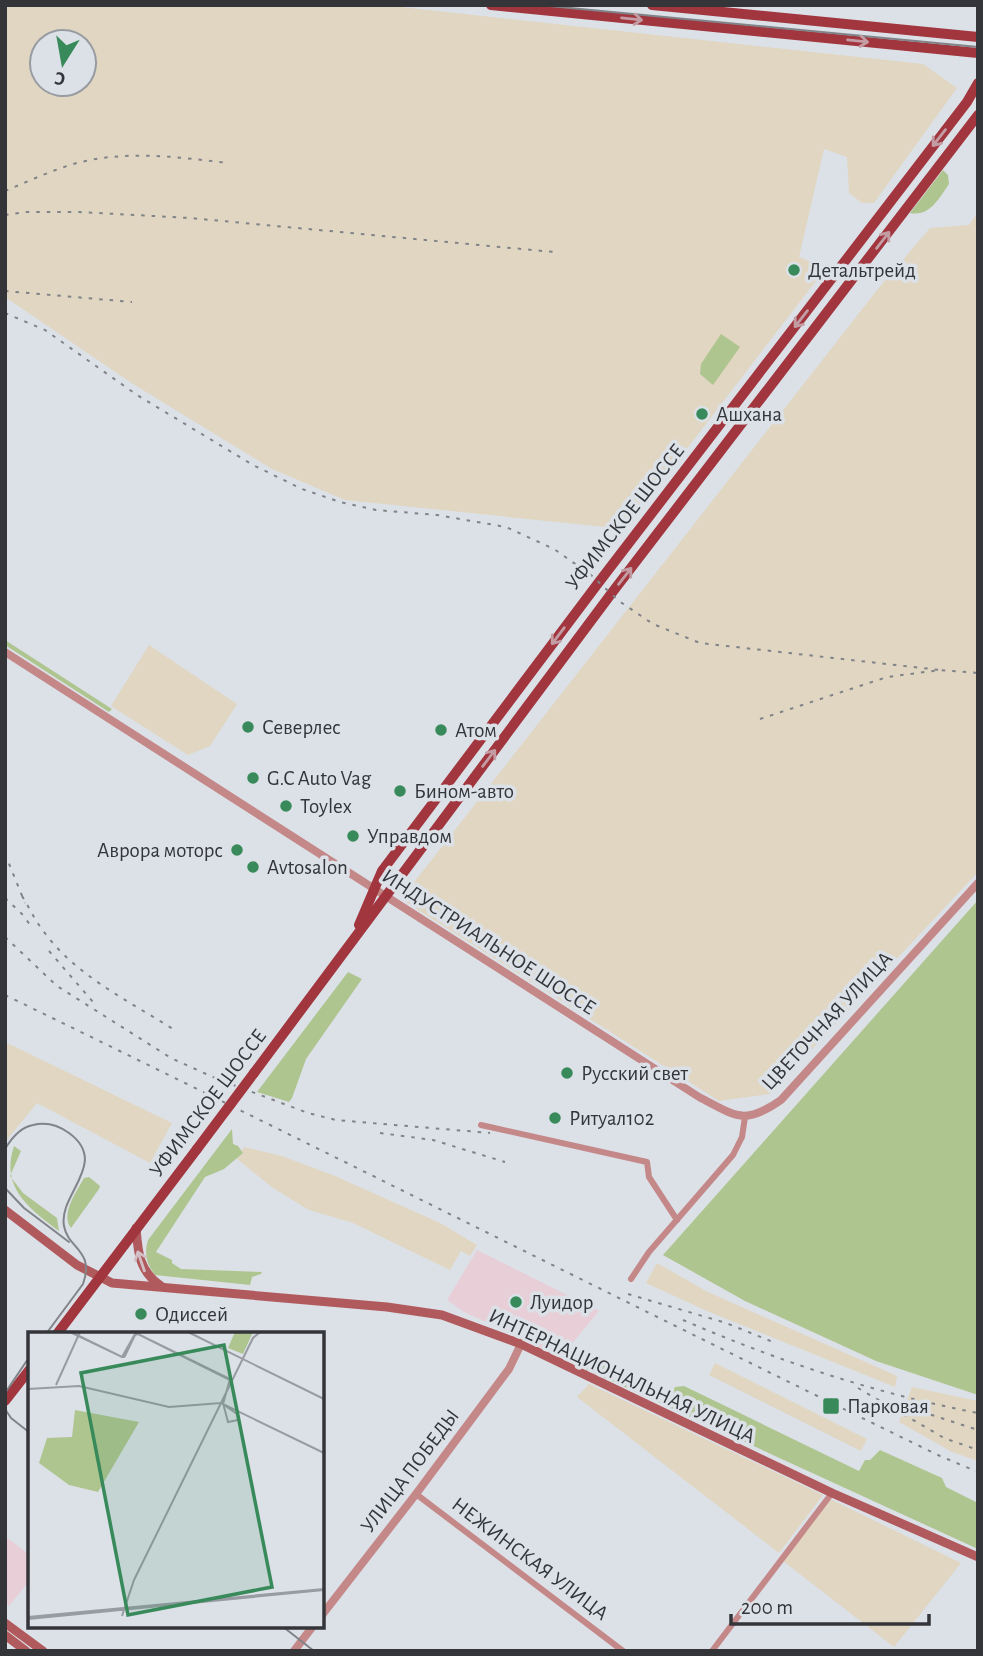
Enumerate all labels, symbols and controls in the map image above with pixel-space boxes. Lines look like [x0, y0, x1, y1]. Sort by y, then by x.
one-way arrow [620, 13, 643, 26]
north arrow [28, 28, 98, 98]
one-way arrow [846, 35, 869, 48]
text: С [53, 68, 67, 89]
one-way arrow [931, 129, 946, 147]
one-way arrow [876, 231, 890, 250]
place label: Детальтрейд [808, 260, 916, 281]
marker: Детальтрейд [786, 262, 802, 278]
one-way arrow [794, 310, 809, 328]
place label: Ашхана [716, 404, 783, 425]
marker: Ашхана [694, 406, 710, 422]
street label: УФИМСКОЕ ШОССЕ [562, 440, 688, 594]
one-way arrow [618, 567, 632, 586]
one-way arrow [551, 626, 566, 645]
place label: Северлес [262, 717, 341, 738]
marker: Северлес [240, 719, 256, 735]
place label: Атом [455, 720, 497, 741]
marker: Атом [433, 722, 449, 738]
one-way arrow [481, 749, 496, 768]
place label: G.C Auto Vag [267, 768, 372, 789]
marker: G.C Auto Vag [245, 770, 261, 786]
place label: Бином-авто [414, 781, 514, 802]
marker: Бином-авто [392, 783, 408, 799]
place label: Toylex [300, 796, 352, 817]
marker: Toylex [278, 798, 294, 814]
place label: Управдом [367, 826, 452, 847]
marker: Управдом [345, 828, 361, 844]
place label: Аврора моторс [97, 840, 223, 861]
marker: Аврора моторс [229, 842, 245, 858]
place label: Avtosalon [267, 857, 348, 878]
marker: Avtosalon [245, 859, 261, 875]
street label: ИНДУСТРИАЛЬНОЕ ШОССЕ [378, 865, 600, 1019]
street label: ЦВЕТОЧНАЯ УЛИЦА [758, 948, 896, 1094]
street label: УФИМСКОЕ ШОССЕ [146, 1025, 270, 1181]
place label: Русский свет [581, 1063, 689, 1084]
marker: Русский свет [559, 1065, 575, 1081]
place label: Ритуал102 [569, 1108, 654, 1129]
marker: Ритуал102 [547, 1110, 563, 1126]
one-way arrow [134, 1250, 147, 1272]
place label: Луидор [530, 1292, 593, 1313]
marker: Луидор [508, 1294, 524, 1310]
place label: Одиссей [155, 1304, 228, 1325]
street label: ИНТЕРНАЦИОНАЛЬНАЯ УЛИЦА [486, 1305, 758, 1447]
marker: Одиссей [133, 1306, 149, 1322]
inset map [28, 1332, 324, 1628]
marker: Парковая [821, 1396, 841, 1416]
place label: Парковая [847, 1396, 929, 1417]
street label: УЛИЦА ПОБЕДЫ [357, 1405, 463, 1537]
street label: НЕЖИНСКАЯ УЛИЦА [448, 1494, 612, 1624]
scale bar [731, 1582, 929, 1626]
text: 200 m [741, 1597, 793, 1618]

